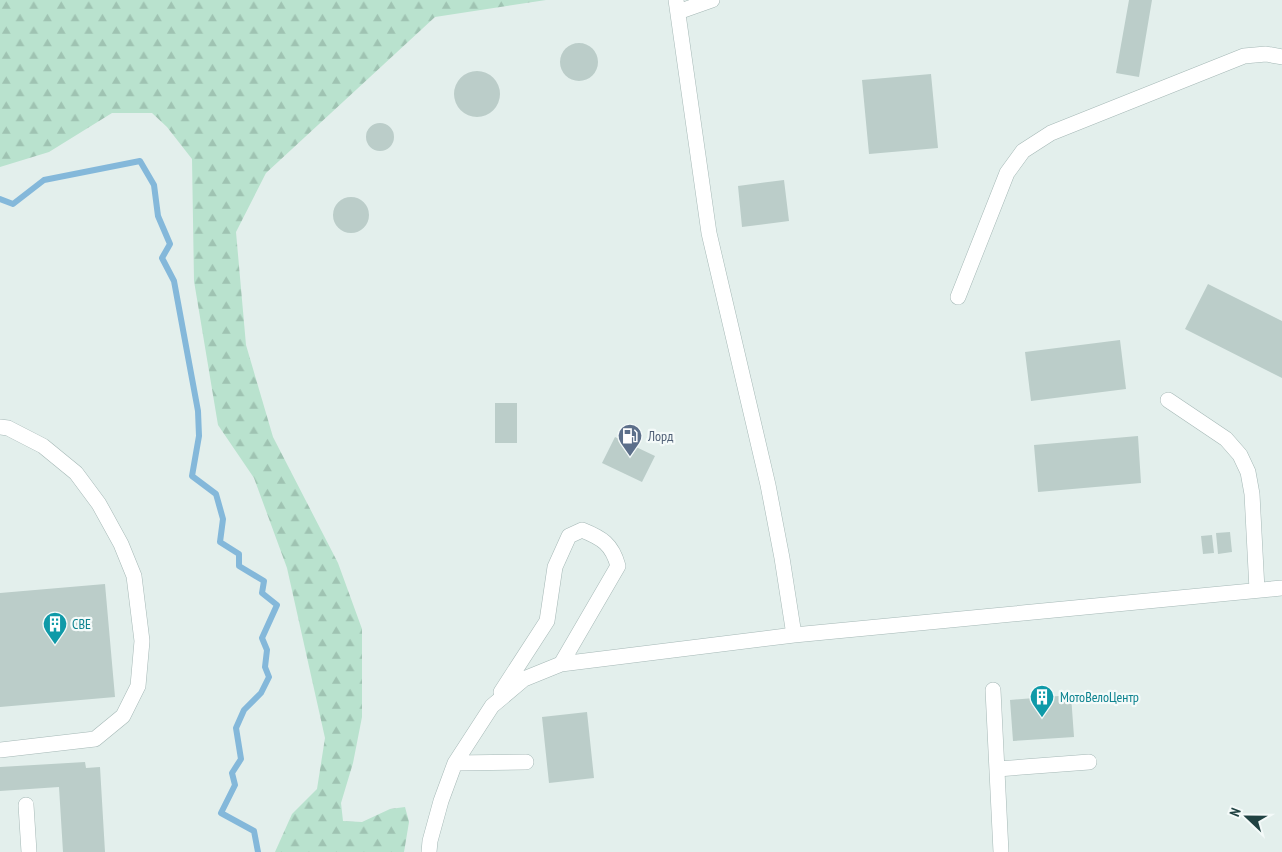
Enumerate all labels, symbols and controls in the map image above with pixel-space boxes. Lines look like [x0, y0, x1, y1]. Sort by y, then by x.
fuel station icon: Лорд [617, 423, 643, 457]
place label: Лорд [647, 427, 673, 445]
building icon: СВЕ [42, 611, 68, 645]
place label: СВЕ [72, 615, 91, 633]
building icon: МотоВелоЦентр [1029, 684, 1055, 718]
place label: МотоВелоЦентр [1060, 688, 1139, 706]
north arrow [1222, 792, 1272, 842]
text: N [1225, 805, 1245, 819]

